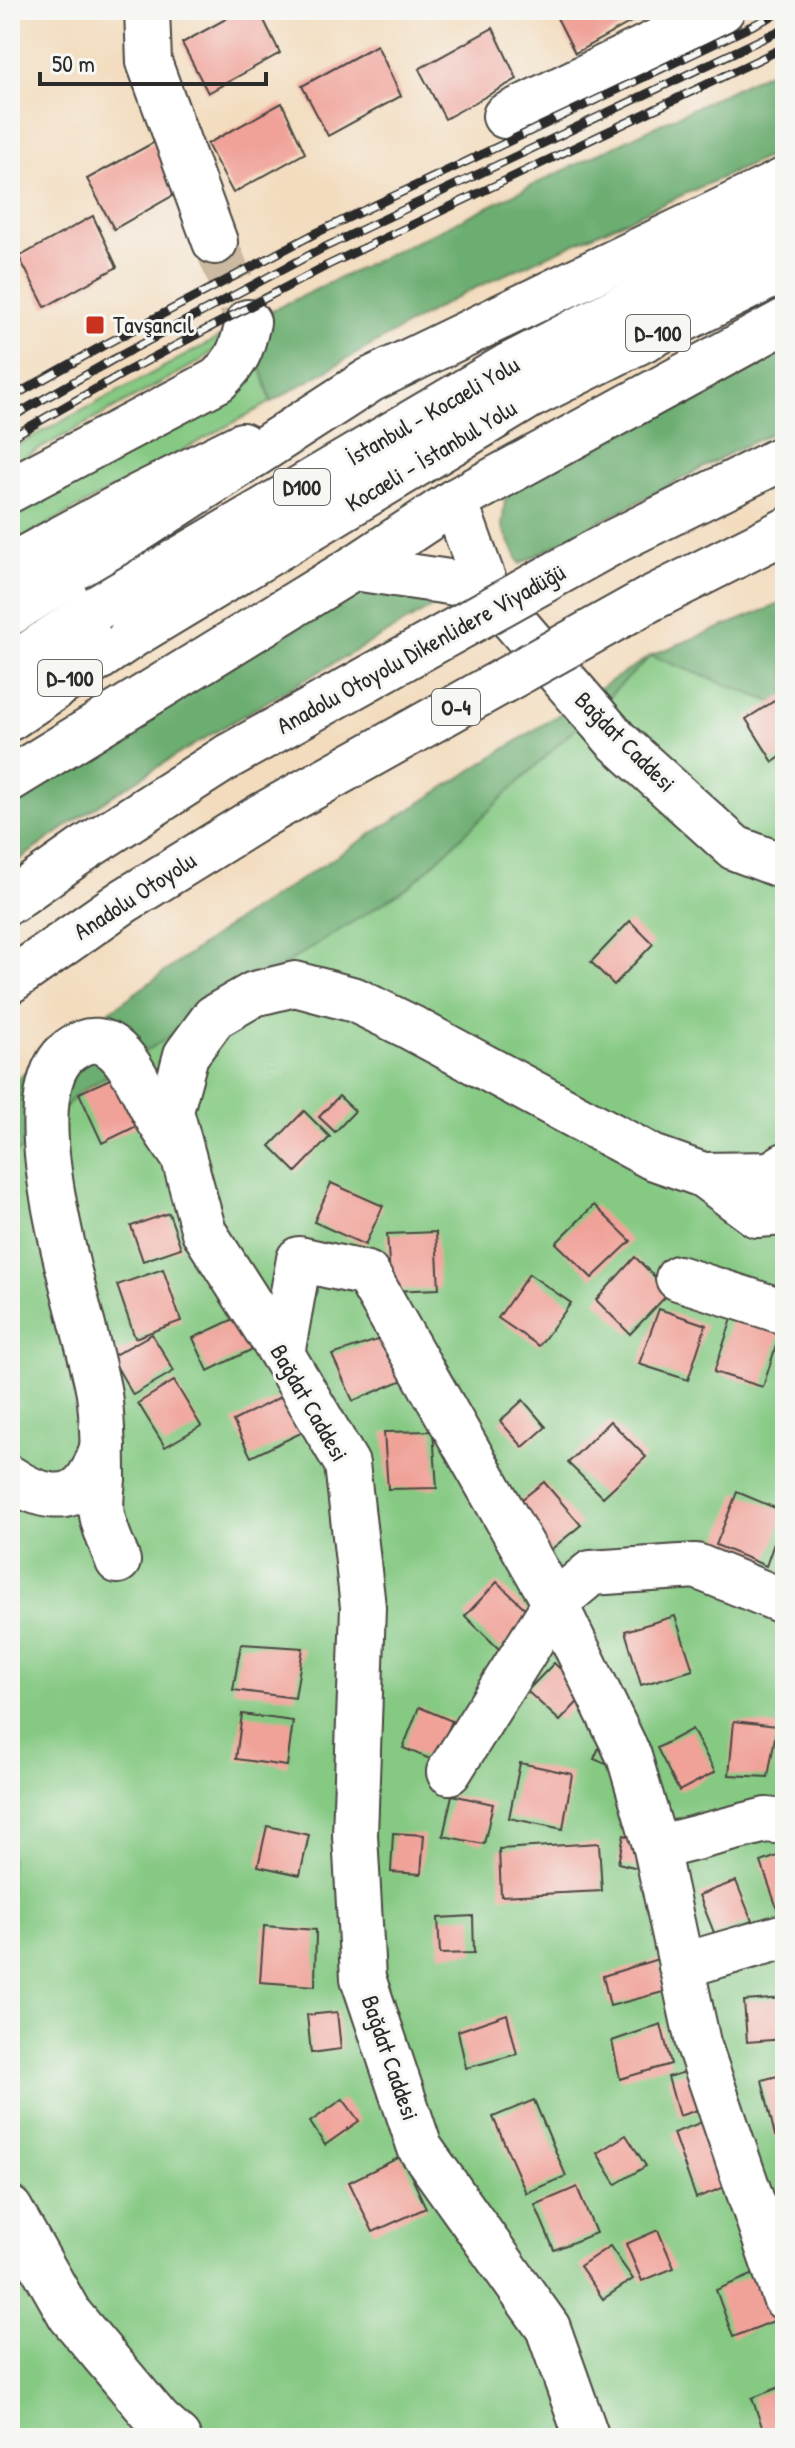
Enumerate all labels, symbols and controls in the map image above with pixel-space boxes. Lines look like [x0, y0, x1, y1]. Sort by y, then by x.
scale bar [40, 36, 266, 86]
text: 50 m [52, 47, 95, 79]
place label: Tavşancıl [113, 308, 194, 340]
marker: Tavşancıl [84, 314, 106, 336]
road number: D-100 [626, 315, 690, 351]
street label: İstanbul - Kocaeli Yolu [340, 348, 525, 473]
street label: Kocaeli - İstanbul Yolu [339, 391, 522, 519]
road number: D100 [274, 469, 330, 505]
street label: Anadolu Otoyolu Dikenlidere Viyadüğü [271, 555, 571, 741]
road number: D-100 [38, 660, 102, 696]
street label: Bağdat Caddesi [568, 684, 683, 799]
road number: O-4 [432, 689, 480, 725]
street label: Anadolu Otoyolu [67, 844, 202, 947]
street label: Bağdat Caddesi [263, 1338, 356, 1467]
street label: Bağdat Caddesi [355, 1991, 427, 2124]

